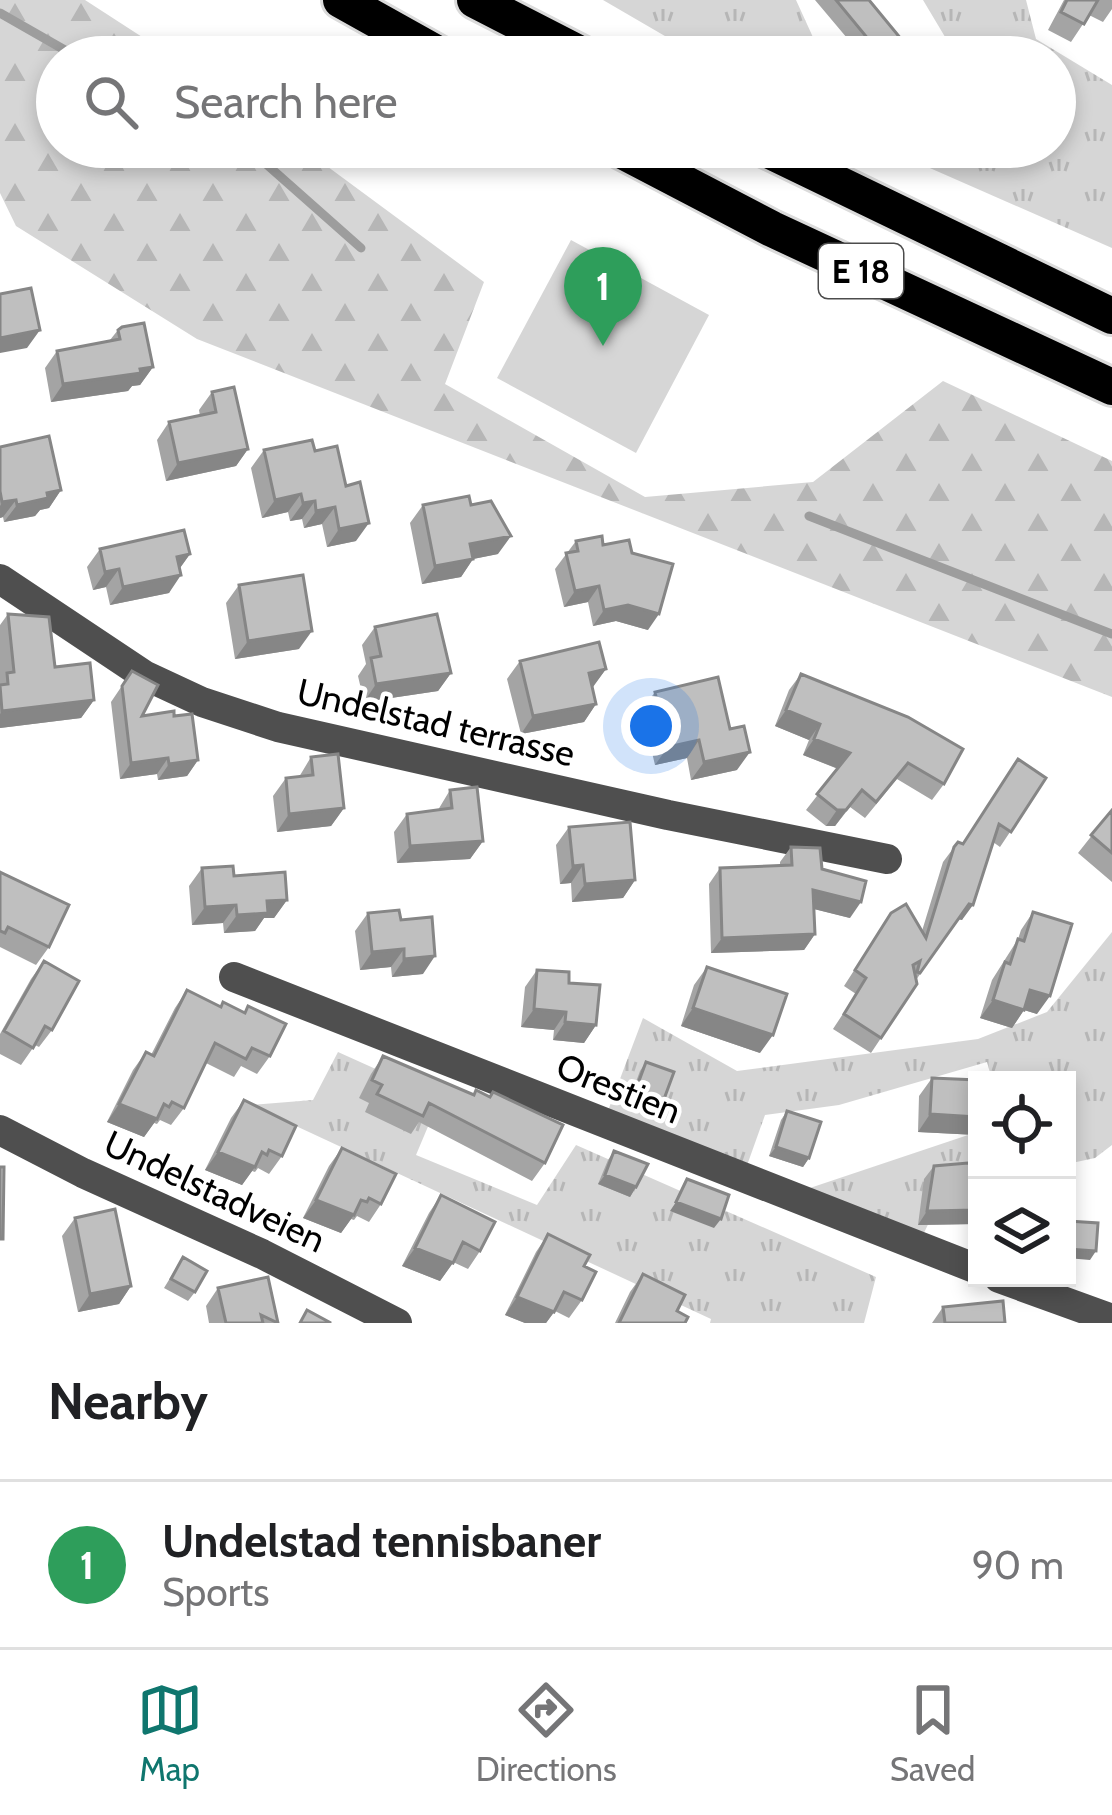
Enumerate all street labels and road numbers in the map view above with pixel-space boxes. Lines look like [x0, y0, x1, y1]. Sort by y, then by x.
road number: E 18 [819, 244, 903, 298]
street label: Undelstad terrasse [293, 669, 579, 775]
street label: Orestien [550, 1043, 688, 1133]
street label: Undelstadveien [97, 1121, 333, 1261]

